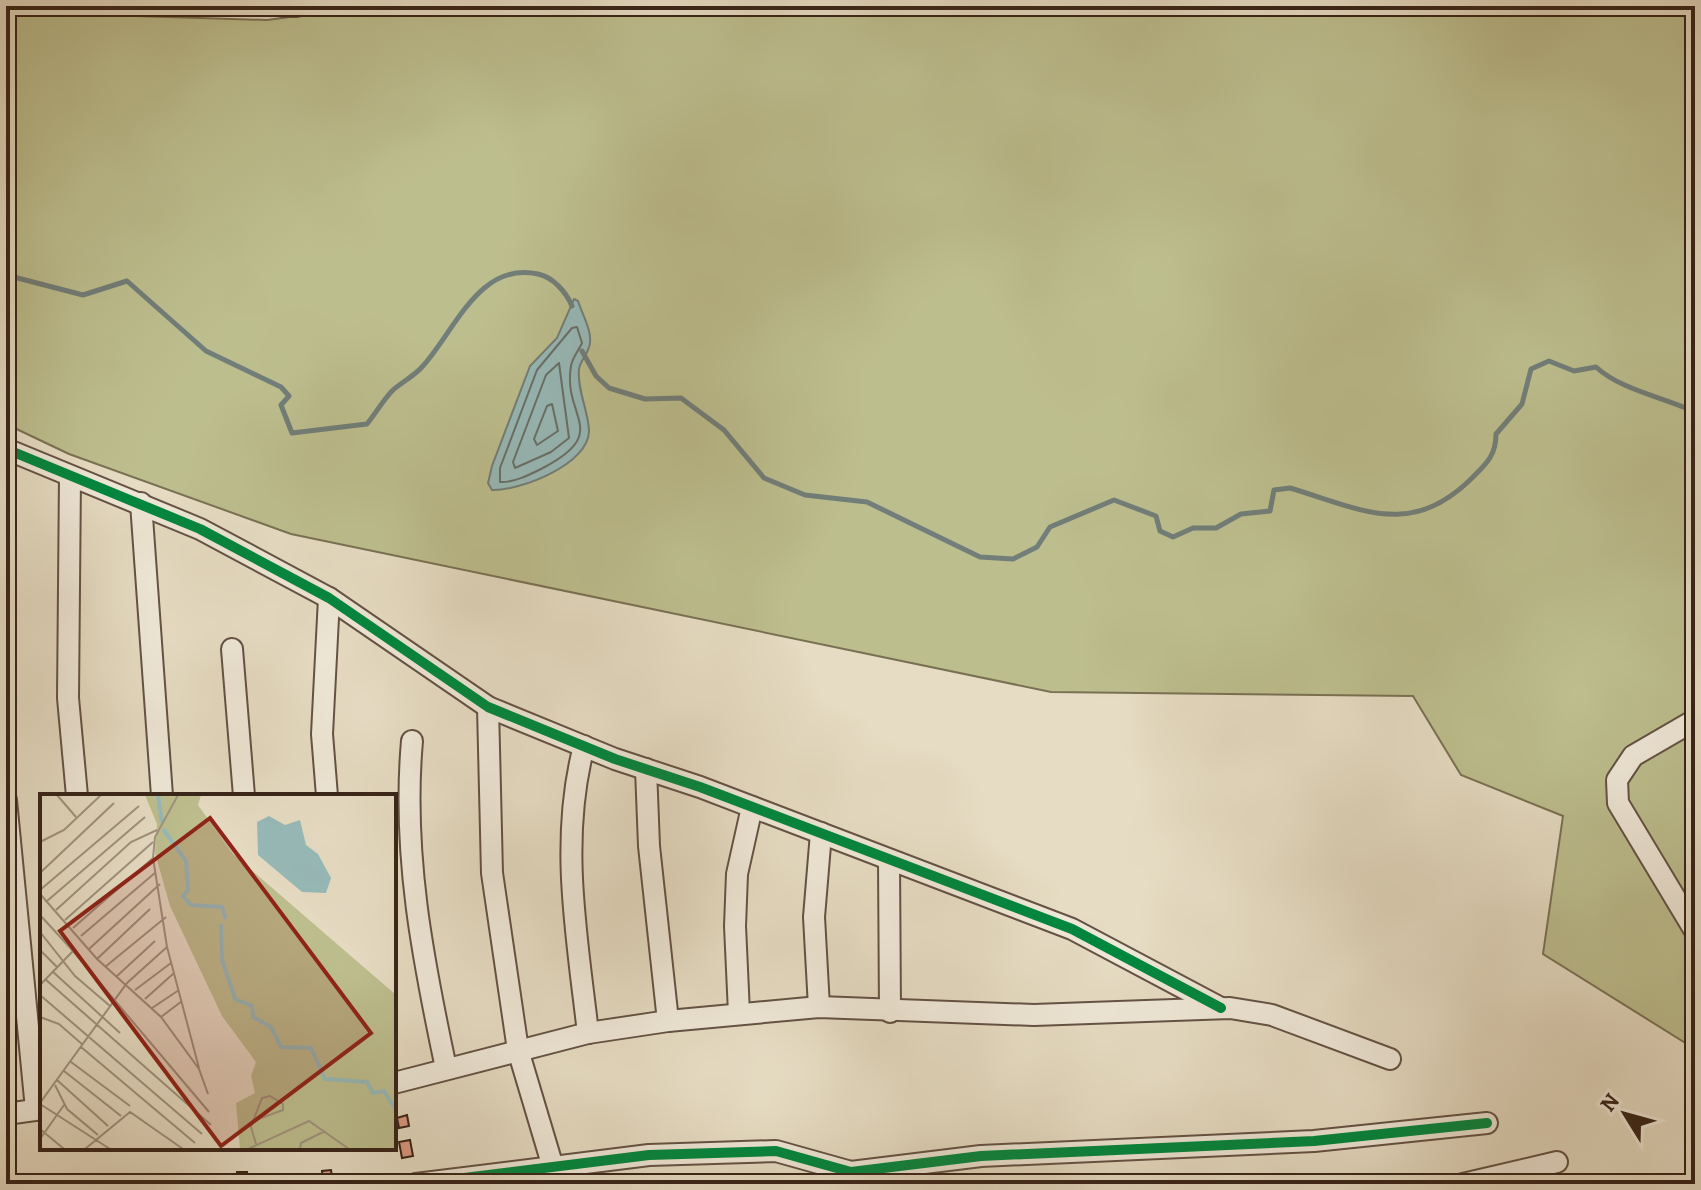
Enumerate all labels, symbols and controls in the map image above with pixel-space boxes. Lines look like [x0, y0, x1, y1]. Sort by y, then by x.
inset map [40, 794, 396, 1150]
north arrow [1585, 1074, 1665, 1154]
text: N [1593, 1087, 1627, 1118]

